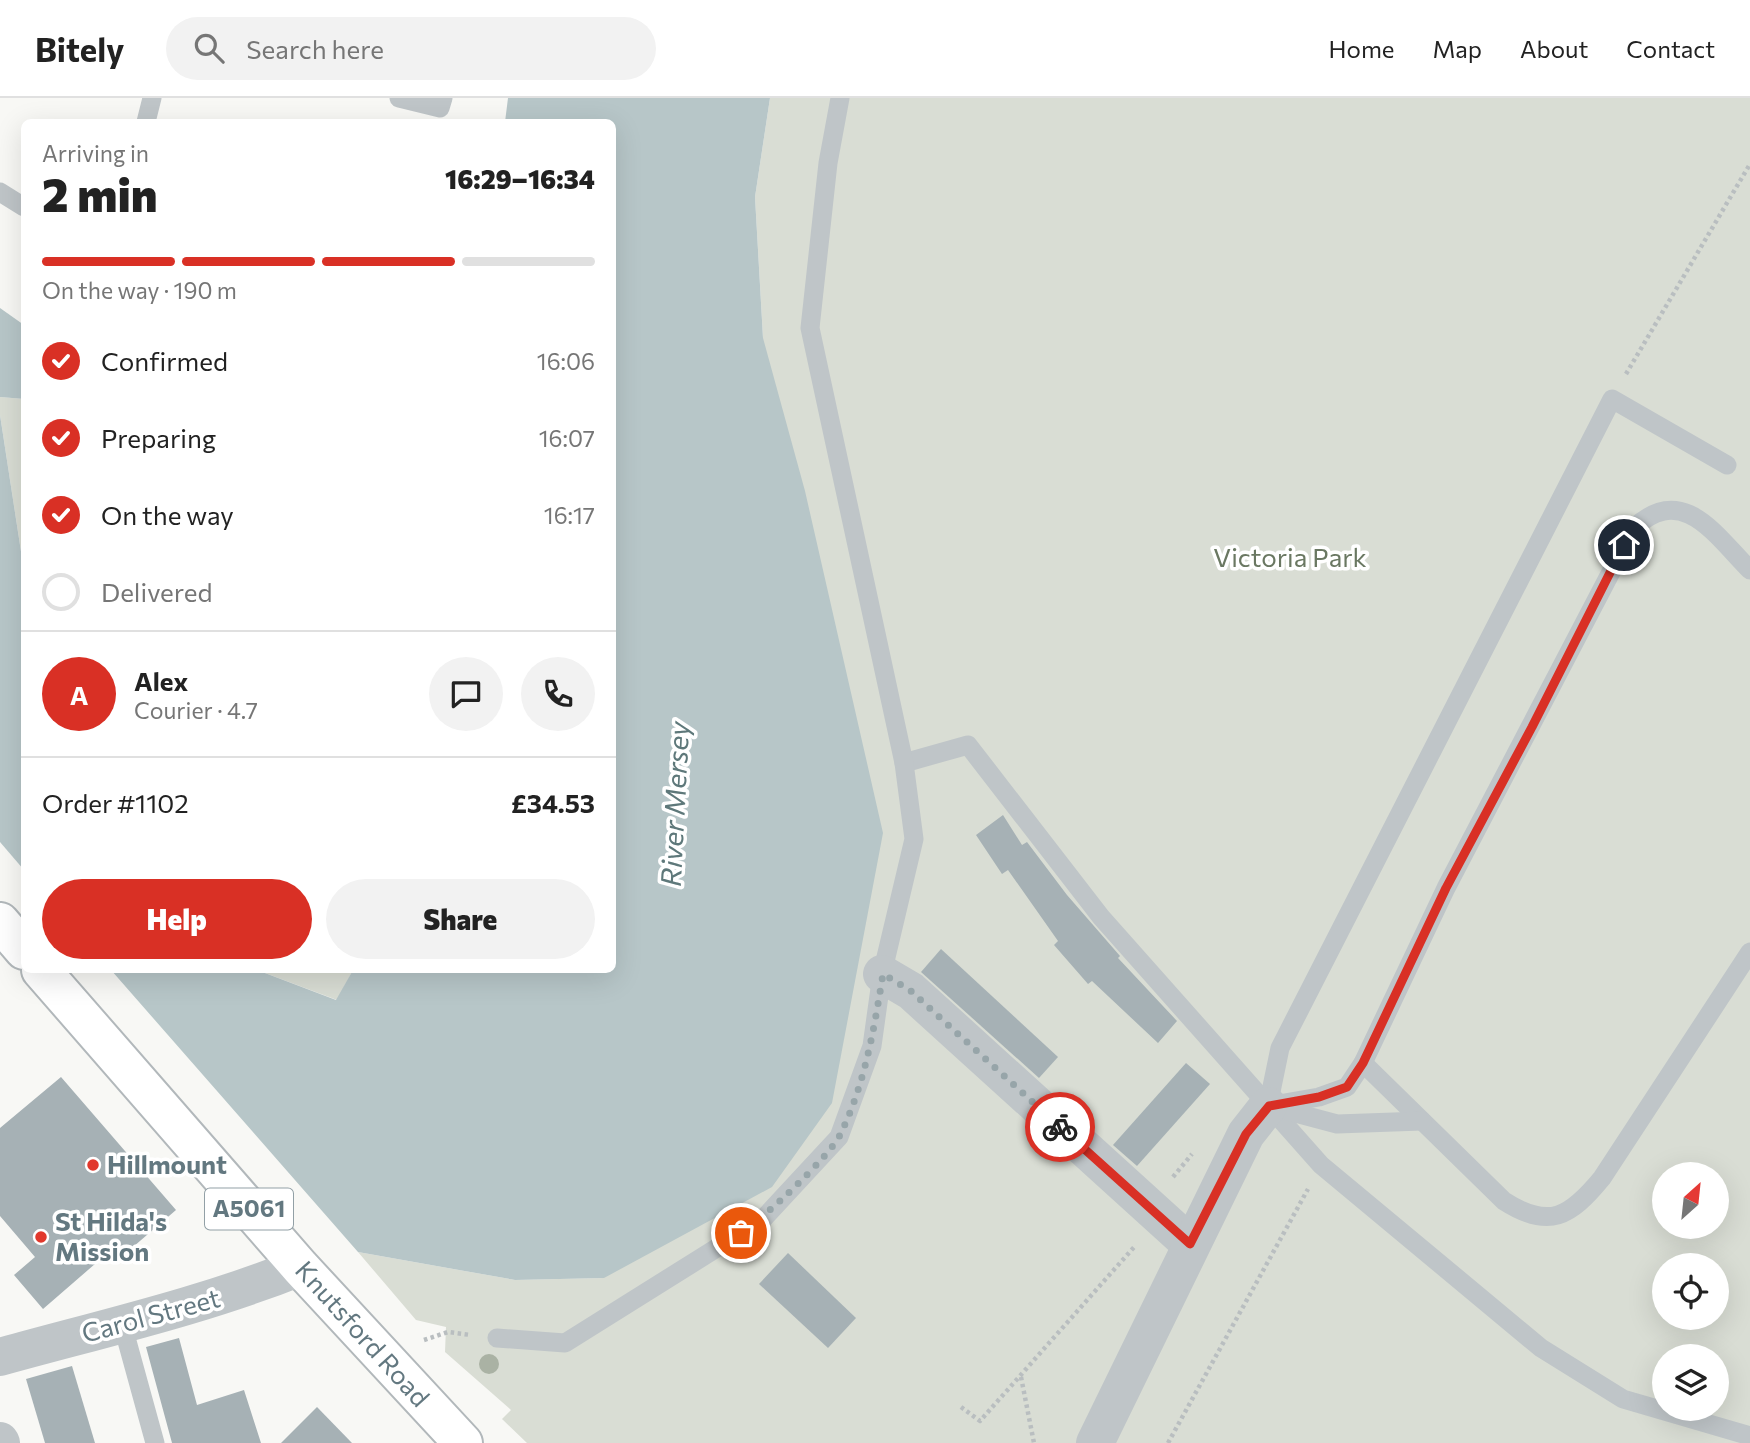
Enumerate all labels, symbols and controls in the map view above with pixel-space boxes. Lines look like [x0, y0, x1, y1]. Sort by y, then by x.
search box [166, 17, 656, 80]
text: Bitely [35, 28, 124, 69]
icon: search [190, 29, 228, 67]
text: Search here [246, 33, 384, 64]
text: Home [1329, 34, 1395, 63]
text: Map [1433, 34, 1482, 63]
text: About [1520, 34, 1588, 63]
text: Contact [1626, 34, 1715, 63]
text: Arriving in [42, 139, 149, 167]
text: 16:29–16:34 [445, 163, 595, 194]
text: 2 min [42, 165, 158, 221]
text: On the way · 190 m [42, 276, 237, 304]
icon: check [42, 342, 80, 380]
text: Confirmed [101, 345, 228, 376]
text: 16:06 [537, 347, 595, 375]
icon: check [42, 419, 80, 457]
text: Preparing [101, 422, 216, 453]
text: 16:07 [539, 424, 595, 452]
icon: check [42, 496, 80, 534]
text: On the way [101, 499, 234, 530]
text: 16:17 [544, 501, 595, 529]
pin [1594, 515, 1654, 575]
icon: home [1605, 526, 1643, 564]
park label: Victoria Park [1213, 541, 1367, 572]
text: Delivered [101, 576, 212, 607]
button: chat [429, 657, 503, 731]
button: phone [521, 657, 595, 731]
text: Alex [134, 665, 188, 696]
text: A [70, 679, 88, 710]
text: Courier · 4.7 [134, 696, 258, 724]
water label: River Mersey [653, 719, 695, 887]
text: Order #1102 [42, 787, 189, 818]
text: £34.53 [511, 787, 595, 818]
button: Help [42, 879, 312, 959]
button: Share [326, 879, 595, 959]
courier [1025, 1092, 1095, 1162]
icon: bike [1041, 1108, 1079, 1146]
place label: Hillmount [107, 1148, 227, 1179]
marker: Hillmount [85, 1157, 101, 1173]
north arrow [1652, 1162, 1729, 1239]
map controls [1652, 1162, 1729, 1421]
road number: A5061 [205, 1189, 293, 1230]
pin [711, 1203, 771, 1263]
place label: St Hilda's Mission [55, 1205, 167, 1266]
icon: bag [722, 1214, 760, 1252]
marker: St Hilda's Mission [33, 1229, 49, 1245]
button: locate [1652, 1253, 1729, 1330]
street label: Knutsford Road [290, 1254, 437, 1412]
street label: Carol Street [78, 1281, 223, 1348]
button: layers [1652, 1344, 1729, 1421]

